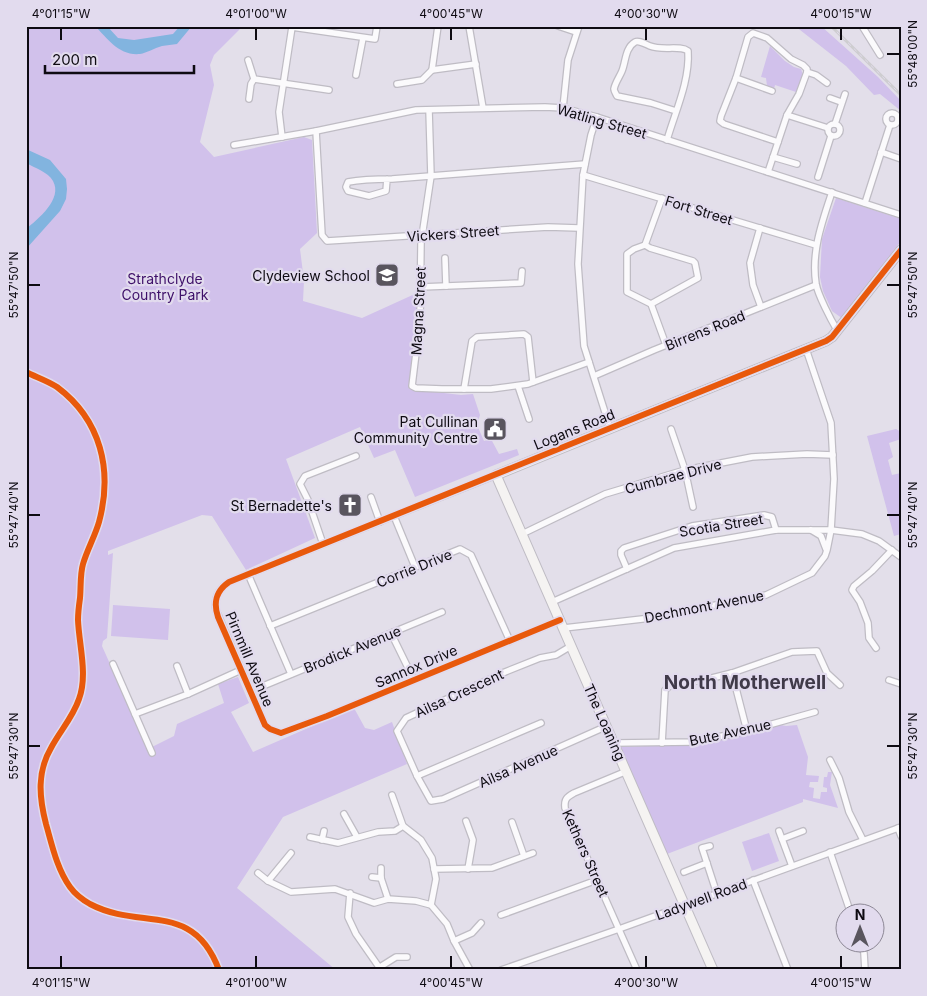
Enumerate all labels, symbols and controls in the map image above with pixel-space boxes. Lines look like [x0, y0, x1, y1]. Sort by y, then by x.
text: 4°01'15"W [32, 6, 90, 21]
text: 4°01'00"W [225, 6, 287, 21]
text: 4°00'45"W [419, 6, 483, 21]
text: 4°00'30"W [614, 6, 678, 21]
text: 4°00'15"W [810, 6, 872, 21]
text: 55°48'00"N [905, 20, 920, 88]
scale bar [45, 42, 194, 74]
text: 200 m [52, 50, 97, 69]
street label: Watling Street [555, 100, 649, 142]
street label: Fort Street [663, 192, 735, 228]
street label: Vickers Street [406, 221, 500, 245]
text: 55°47'50"N [6, 251, 21, 319]
text: 55°47'50"N [905, 251, 920, 319]
school or university icon: Clydeview School [374, 262, 400, 288]
street label: Magna Street [407, 266, 429, 356]
place label: Clydeview School [252, 267, 370, 284]
park label: Strathclyde Country Park [121, 270, 209, 303]
street label: Birrens Road [663, 306, 747, 354]
street label: Logans Road [531, 405, 617, 453]
place label: Pat Cullinan Community Centre [354, 413, 478, 446]
public building icon: Pat Cullinan Community Centre [482, 416, 508, 442]
street label: Cumbrae Drive [623, 455, 723, 497]
text: 55°47'40"N [6, 482, 21, 548]
text: 55°47'40"N [905, 482, 920, 548]
church icon: St Bernadette's [337, 492, 363, 518]
place label: St Bernadette's [231, 497, 332, 514]
street label: Scotia Street [678, 510, 765, 540]
street label: Corrie Drive [374, 545, 454, 591]
street label: Dechmont Avenue [643, 586, 765, 626]
street label: Pirnmill Avenue [222, 609, 278, 709]
street label: Brodick Avenue [301, 622, 403, 676]
street label: Sannox Drive [372, 641, 460, 691]
street label: Ailsa Crescent [412, 665, 506, 721]
district label: North Motherwell [664, 671, 826, 694]
street label: The Loaning [581, 681, 629, 763]
text: 55°47'30"N [6, 712, 21, 780]
text: 55°47'30"N [905, 712, 920, 780]
street label: Bute Avenue [688, 715, 772, 749]
street label: Ailsa Avenue [476, 741, 560, 791]
street label: Kethers Street [559, 807, 613, 900]
street label: Ladywell Road [653, 875, 749, 923]
north arrow [834, 904, 884, 954]
text: N [855, 906, 865, 923]
text: 4°01'15"W [32, 975, 90, 990]
text: 4°01'00"W [225, 975, 287, 990]
text: 4°00'45"W [419, 975, 483, 990]
text: 4°00'30"W [614, 975, 678, 990]
text: 4°00'15"W [810, 975, 872, 990]

